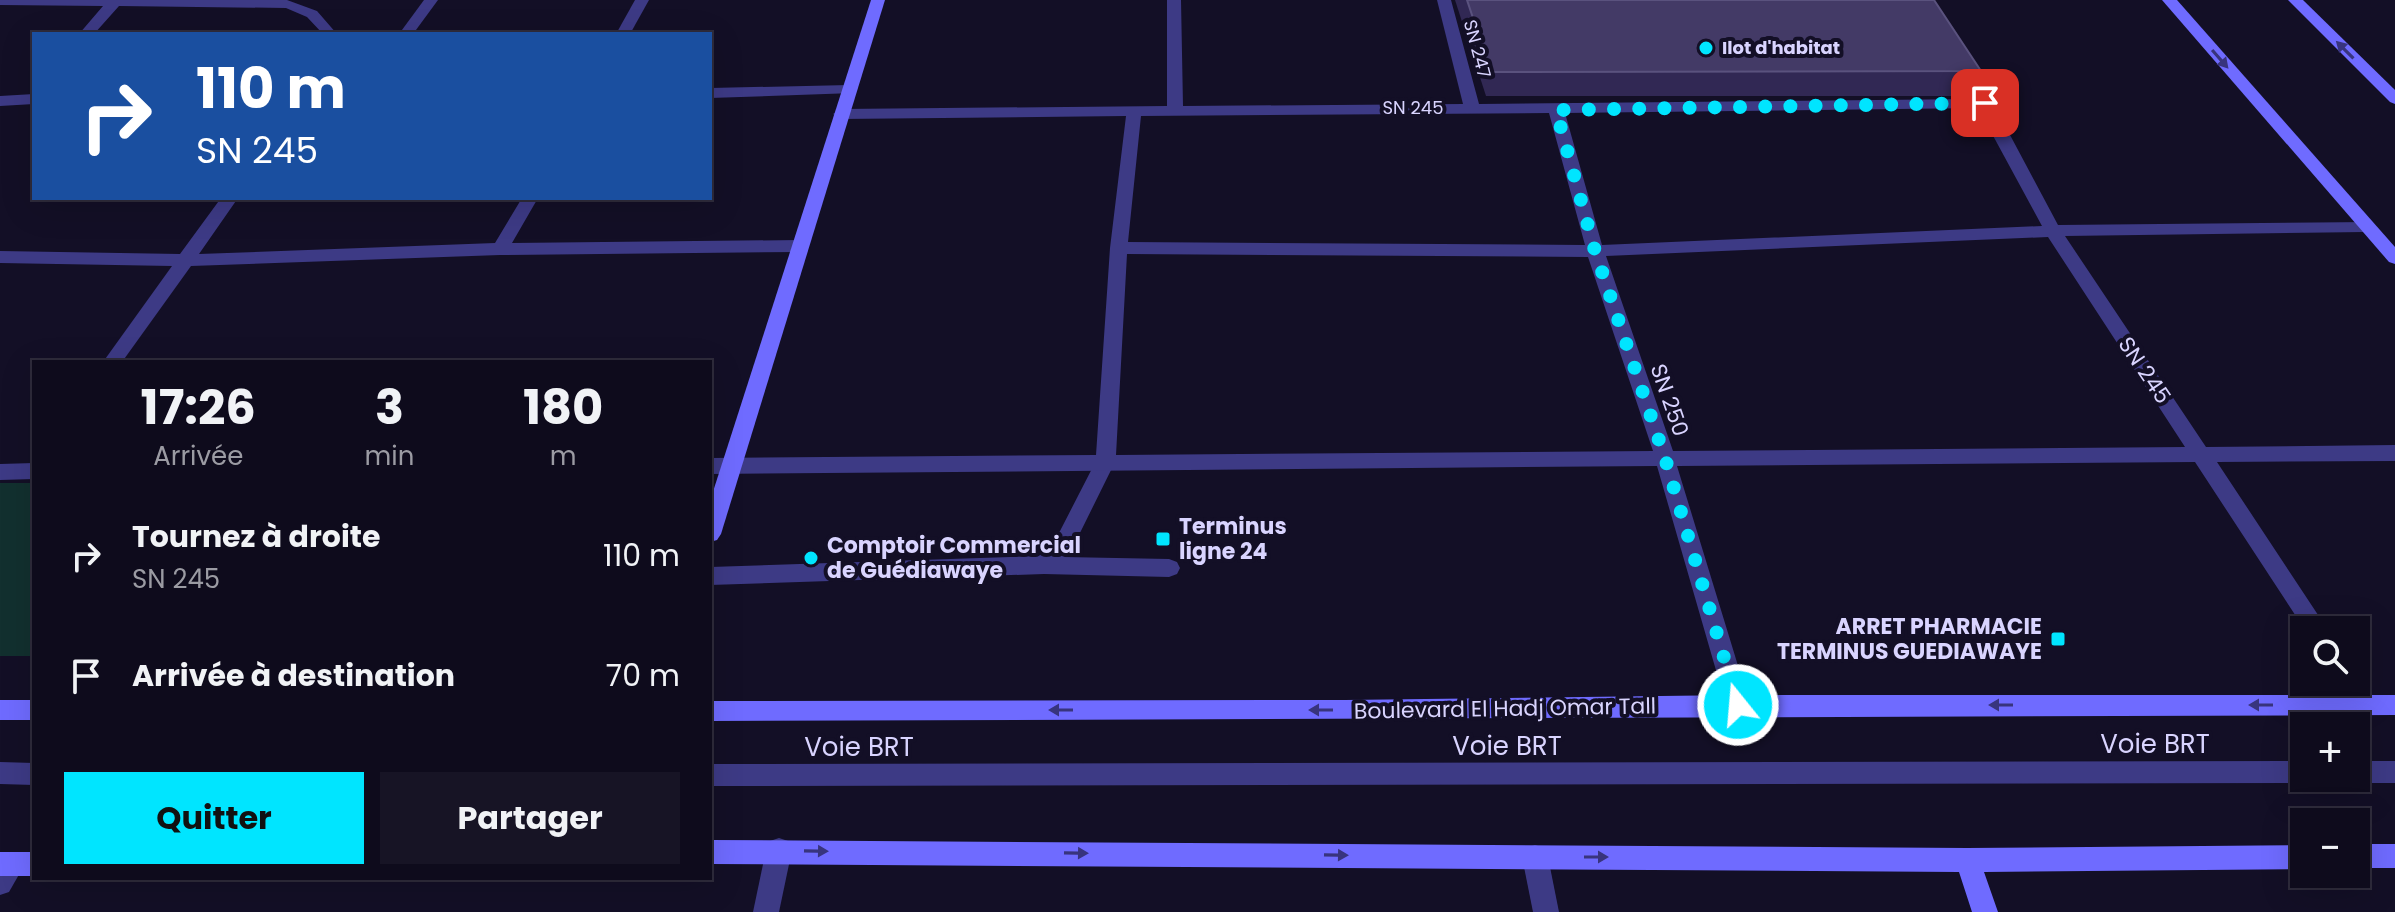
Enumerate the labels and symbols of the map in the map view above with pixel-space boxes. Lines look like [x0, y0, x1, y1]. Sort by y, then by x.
street label: SN 247 [1458, 17, 1497, 81]
place label: Ilot d'habitat [1722, 35, 1840, 60]
marker: Ilot d'habitat [1697, 39, 1715, 57]
one-way arrow [2336, 41, 2355, 59]
one-way arrow [2211, 48, 2228, 68]
pin [1951, 69, 2019, 137]
street label: SN 245 [1382, 95, 1444, 120]
street label: SN 245 [2111, 331, 2178, 410]
street label: SN 250 [1643, 360, 1696, 440]
place label: Terminus ligne 24 [1179, 511, 1287, 567]
place label: Comptoir Commercial de Guédiawaye [827, 530, 1081, 586]
marker: Terminus ligne 24 [1154, 530, 1172, 548]
marker: Comptoir Commercial de Guédiawaye [802, 549, 820, 567]
place label: ARRET PHARMACIE TERMINUS GUEDIAWAYE [1777, 611, 2042, 667]
marker: ARRET PHARMACIE TERMINUS GUEDIAWAYE [2049, 630, 2067, 648]
position arrow [1696, 663, 1780, 747]
street label: Boulevard El Hadj Omar Tall [1354, 690, 1656, 727]
one-way arrow [1988, 699, 2013, 711]
one-way arrow [2248, 699, 2273, 711]
one-way arrow [1048, 704, 1073, 716]
one-way arrow [1308, 704, 1333, 716]
street label: Voie BRT [2100, 726, 2210, 762]
street label: Voie BRT [1452, 728, 1562, 764]
street label: Voie BRT [804, 729, 914, 765]
one-way arrow [804, 845, 829, 857]
one-way arrow [1064, 847, 1089, 859]
one-way arrow [1324, 849, 1349, 861]
one-way arrow [1584, 851, 1609, 864]

